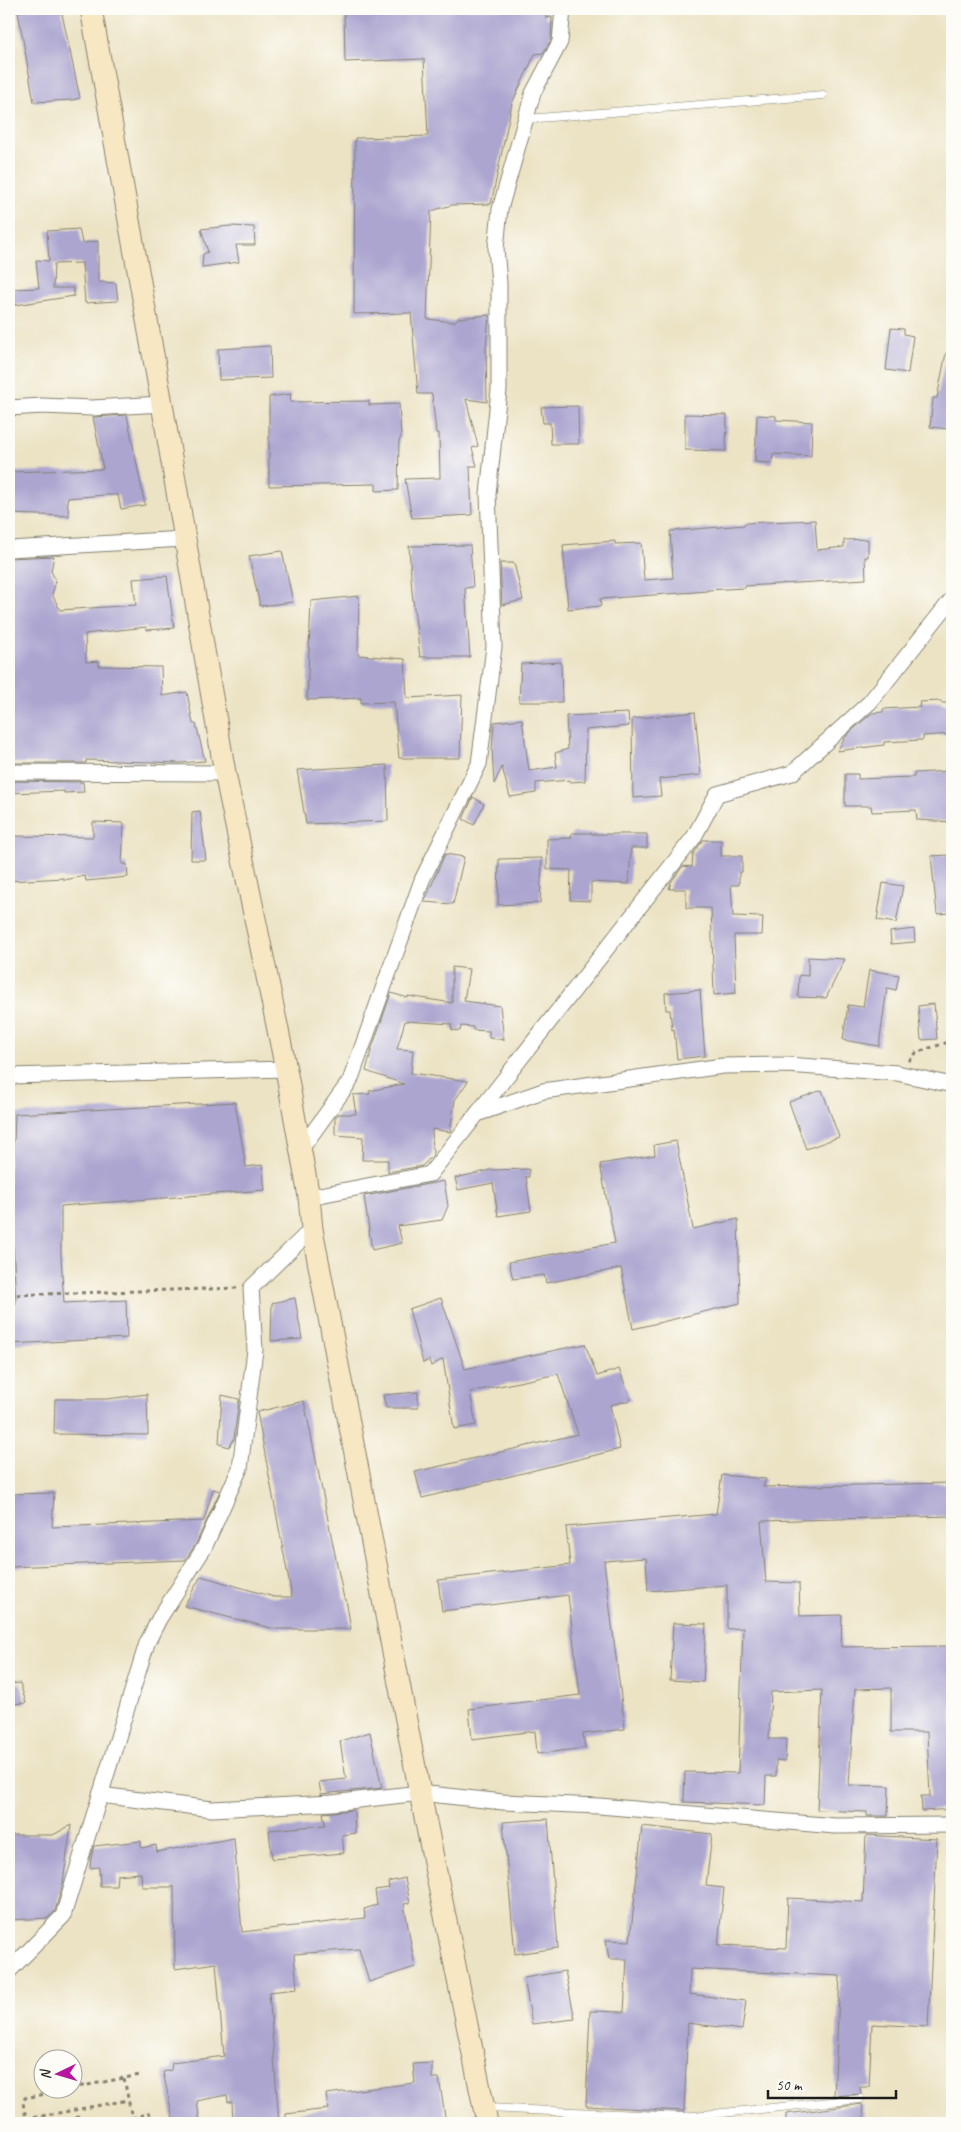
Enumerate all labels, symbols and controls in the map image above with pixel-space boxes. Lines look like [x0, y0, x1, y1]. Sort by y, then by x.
north arrow [32, 2050, 82, 2100]
scale bar [768, 2067, 896, 2099]
text: N [36, 2068, 54, 2080]
text: 50 m [776, 2076, 803, 2095]

